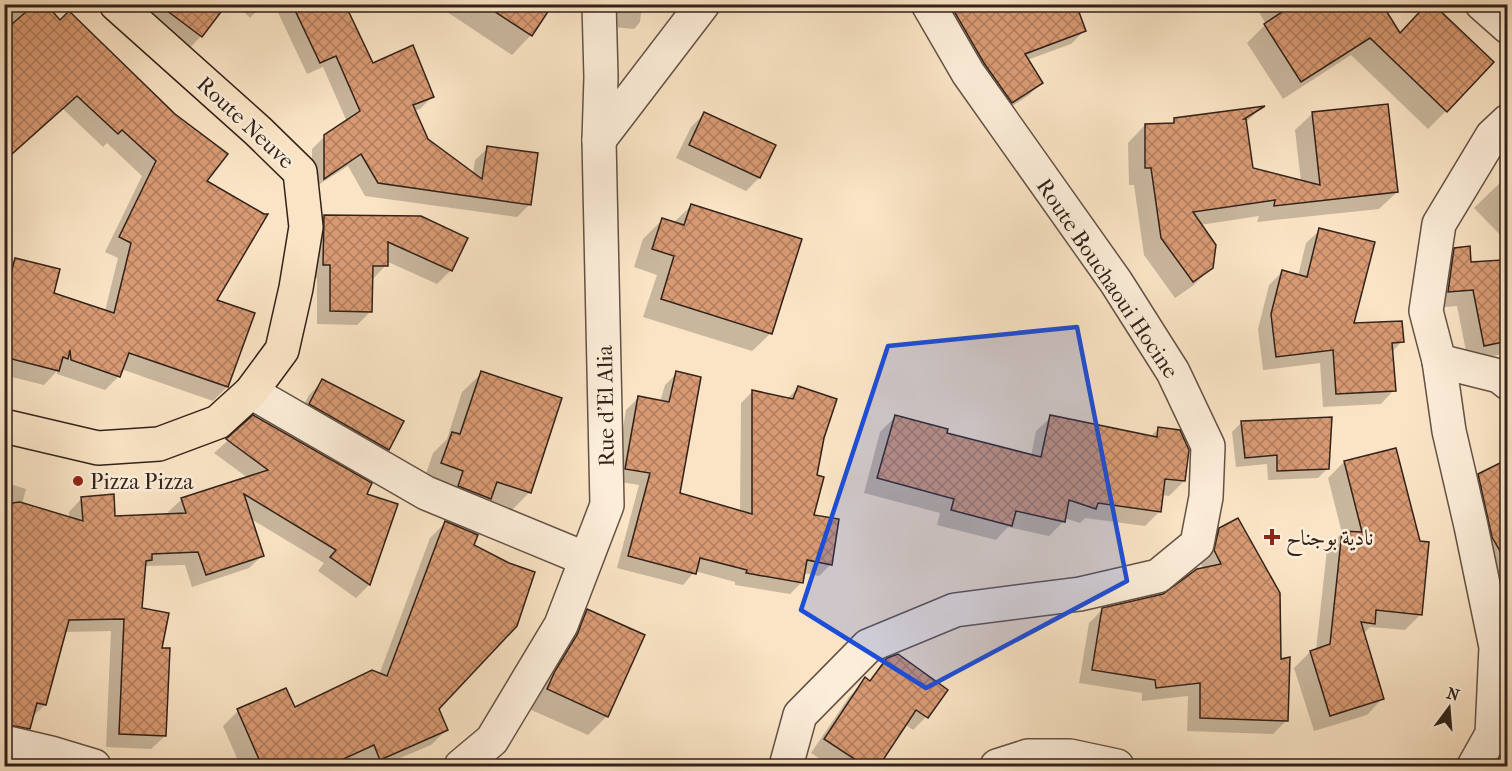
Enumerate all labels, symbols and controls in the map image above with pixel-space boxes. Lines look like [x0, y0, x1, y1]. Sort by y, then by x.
street label: Route Neuve [191, 71, 299, 174]
street label: Route Bouchaoui Hocine [1031, 174, 1184, 383]
street label: Rue d'El Alia [592, 344, 620, 467]
place label: Pizza Pizza [90, 469, 194, 495]
marker: Pizza Pizza [71, 474, 85, 488]
place label: نادية بوجناح [1286, 525, 1373, 557]
marker: نادية بوجناح [1263, 528, 1281, 546]
north arrow [1419, 678, 1479, 738]
text: N [1445, 683, 1462, 705]

